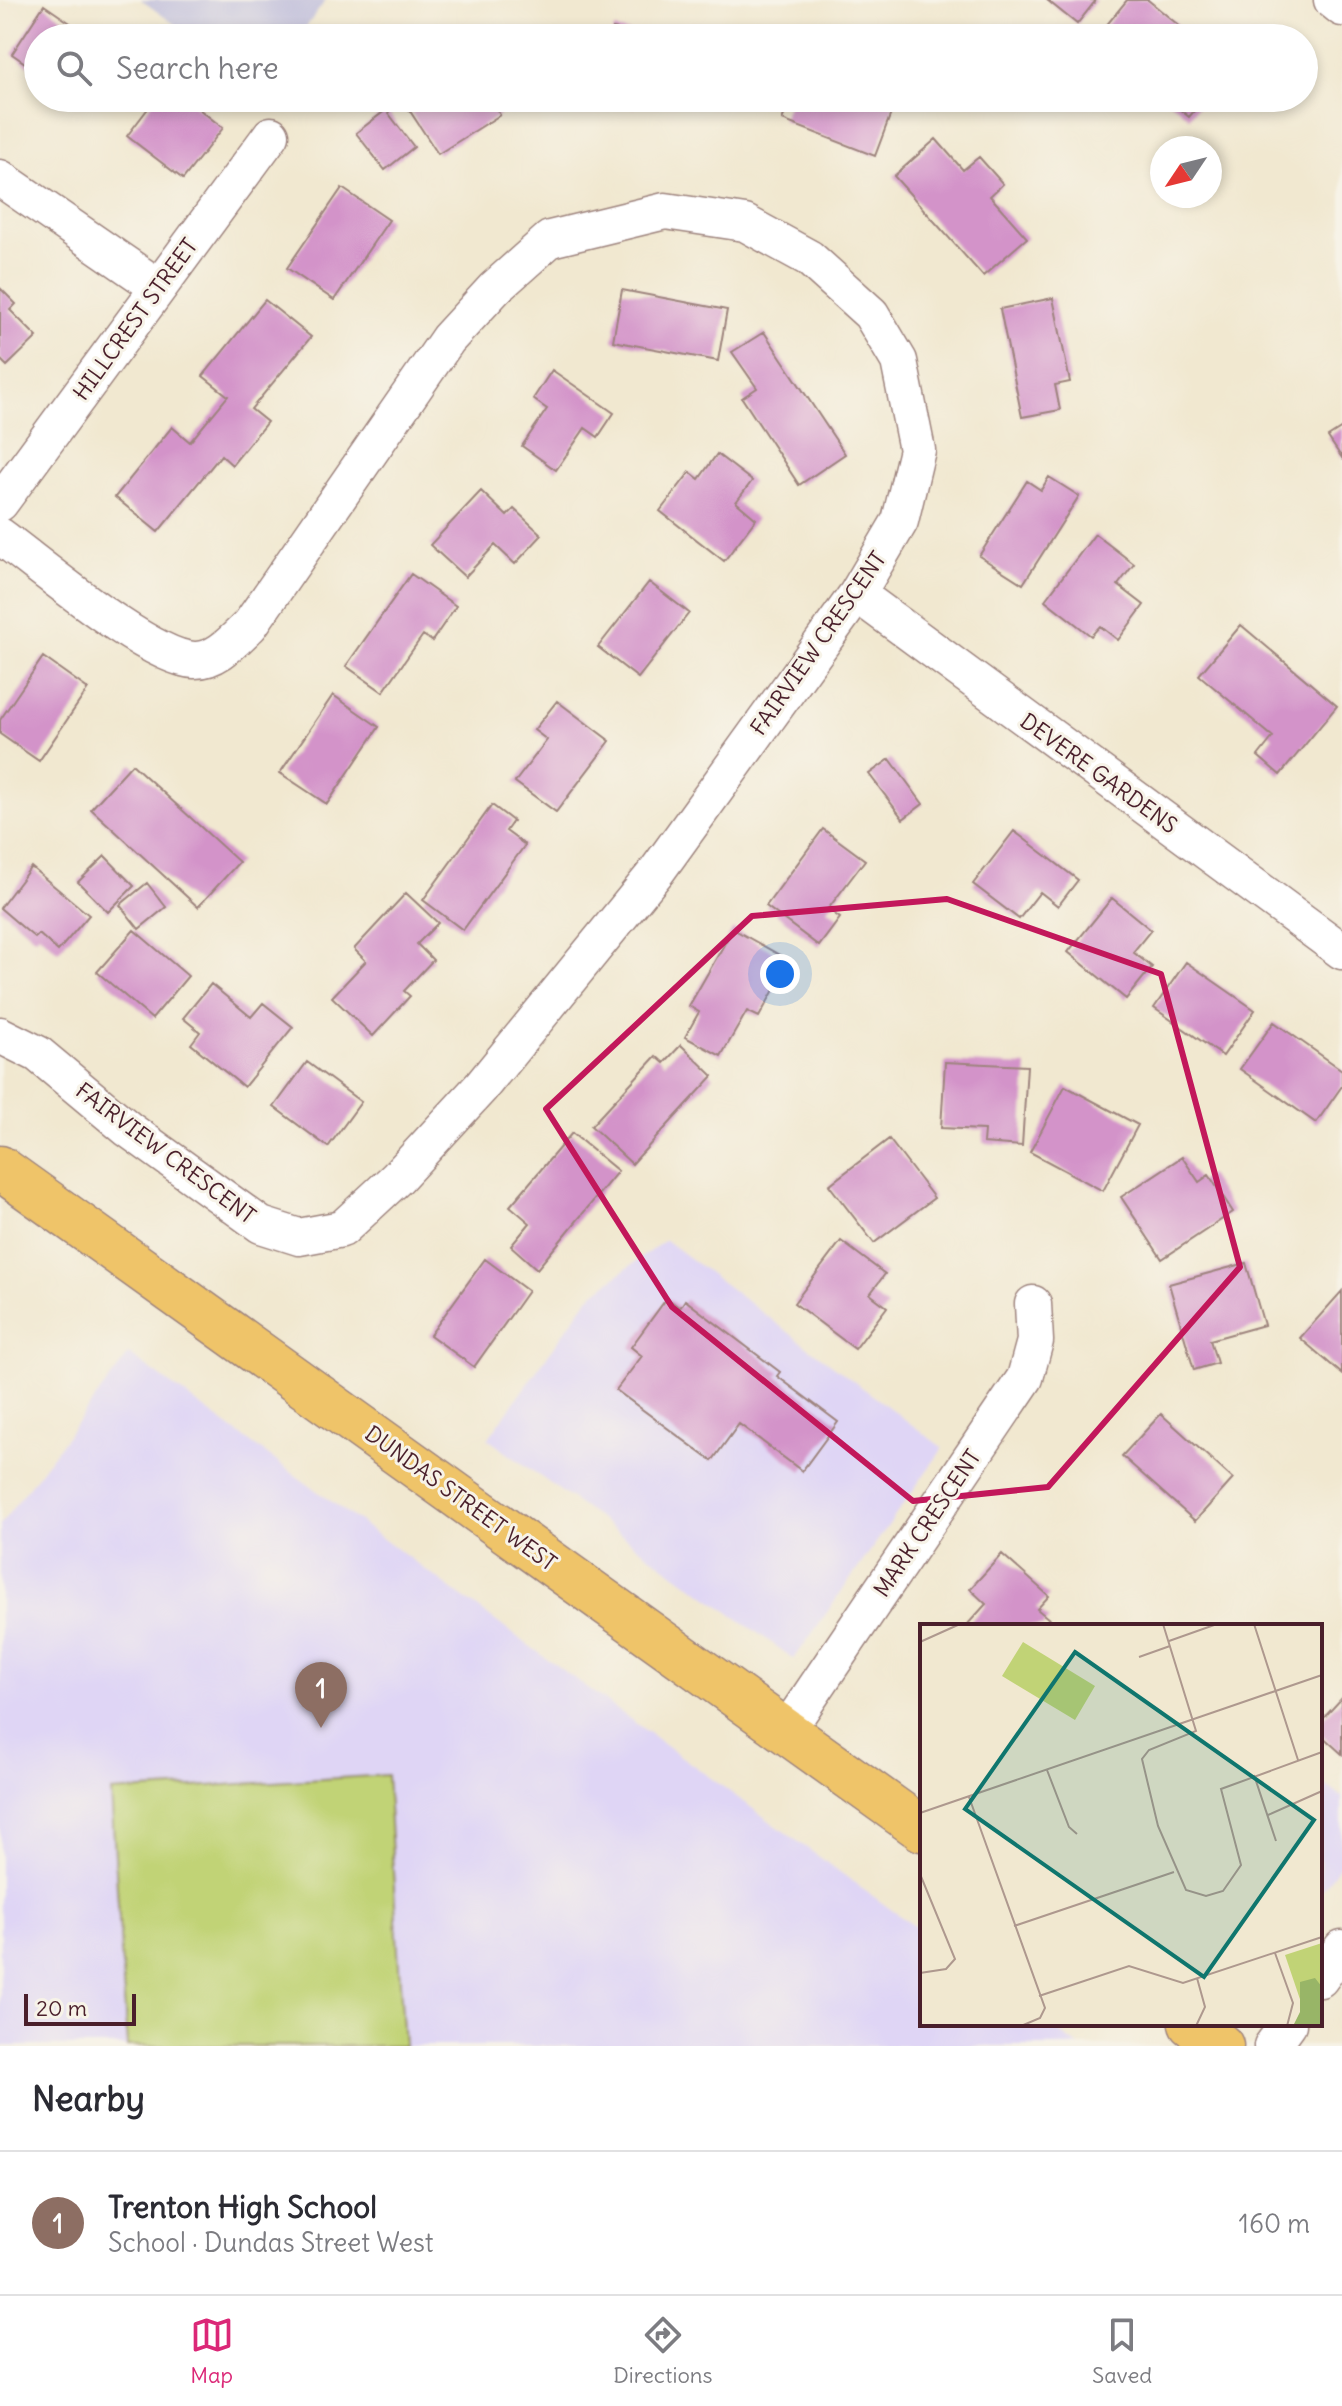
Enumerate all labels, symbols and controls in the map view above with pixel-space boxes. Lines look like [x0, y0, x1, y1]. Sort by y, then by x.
search box [24, 24, 1318, 112]
icon: search [52, 46, 96, 90]
text: Search here [116, 49, 279, 87]
north arrow [1150, 136, 1222, 208]
street label: HILLCREST STREET [67, 232, 203, 406]
street label: FAIRVIEW CRESCENT [744, 546, 892, 740]
street label: DEVERE GARDENS [1015, 707, 1183, 839]
your location [760, 954, 800, 994]
street label: FAIRVIEW CRESCENT [70, 1076, 262, 1230]
street label: DUNDAS STREET WEST [360, 1419, 562, 1577]
street label: MARK CRESCENT [867, 1444, 987, 1602]
inset map [920, 1624, 1322, 2026]
pin: 1 [295, 1662, 347, 1728]
scale bar [24, 1990, 136, 2026]
text: 20 m [36, 1994, 87, 2022]
text: Nearby [32, 2077, 145, 2120]
text: Trenton High School [108, 2188, 377, 2226]
text: 1 [53, 2207, 63, 2240]
text: 160 m [1239, 2207, 1310, 2240]
text: School · Dundas Street West [108, 2226, 434, 2259]
tab: Map [190, 2313, 234, 2389]
tab: Directions [613, 2313, 713, 2389]
tab: Saved [1092, 2313, 1152, 2389]

